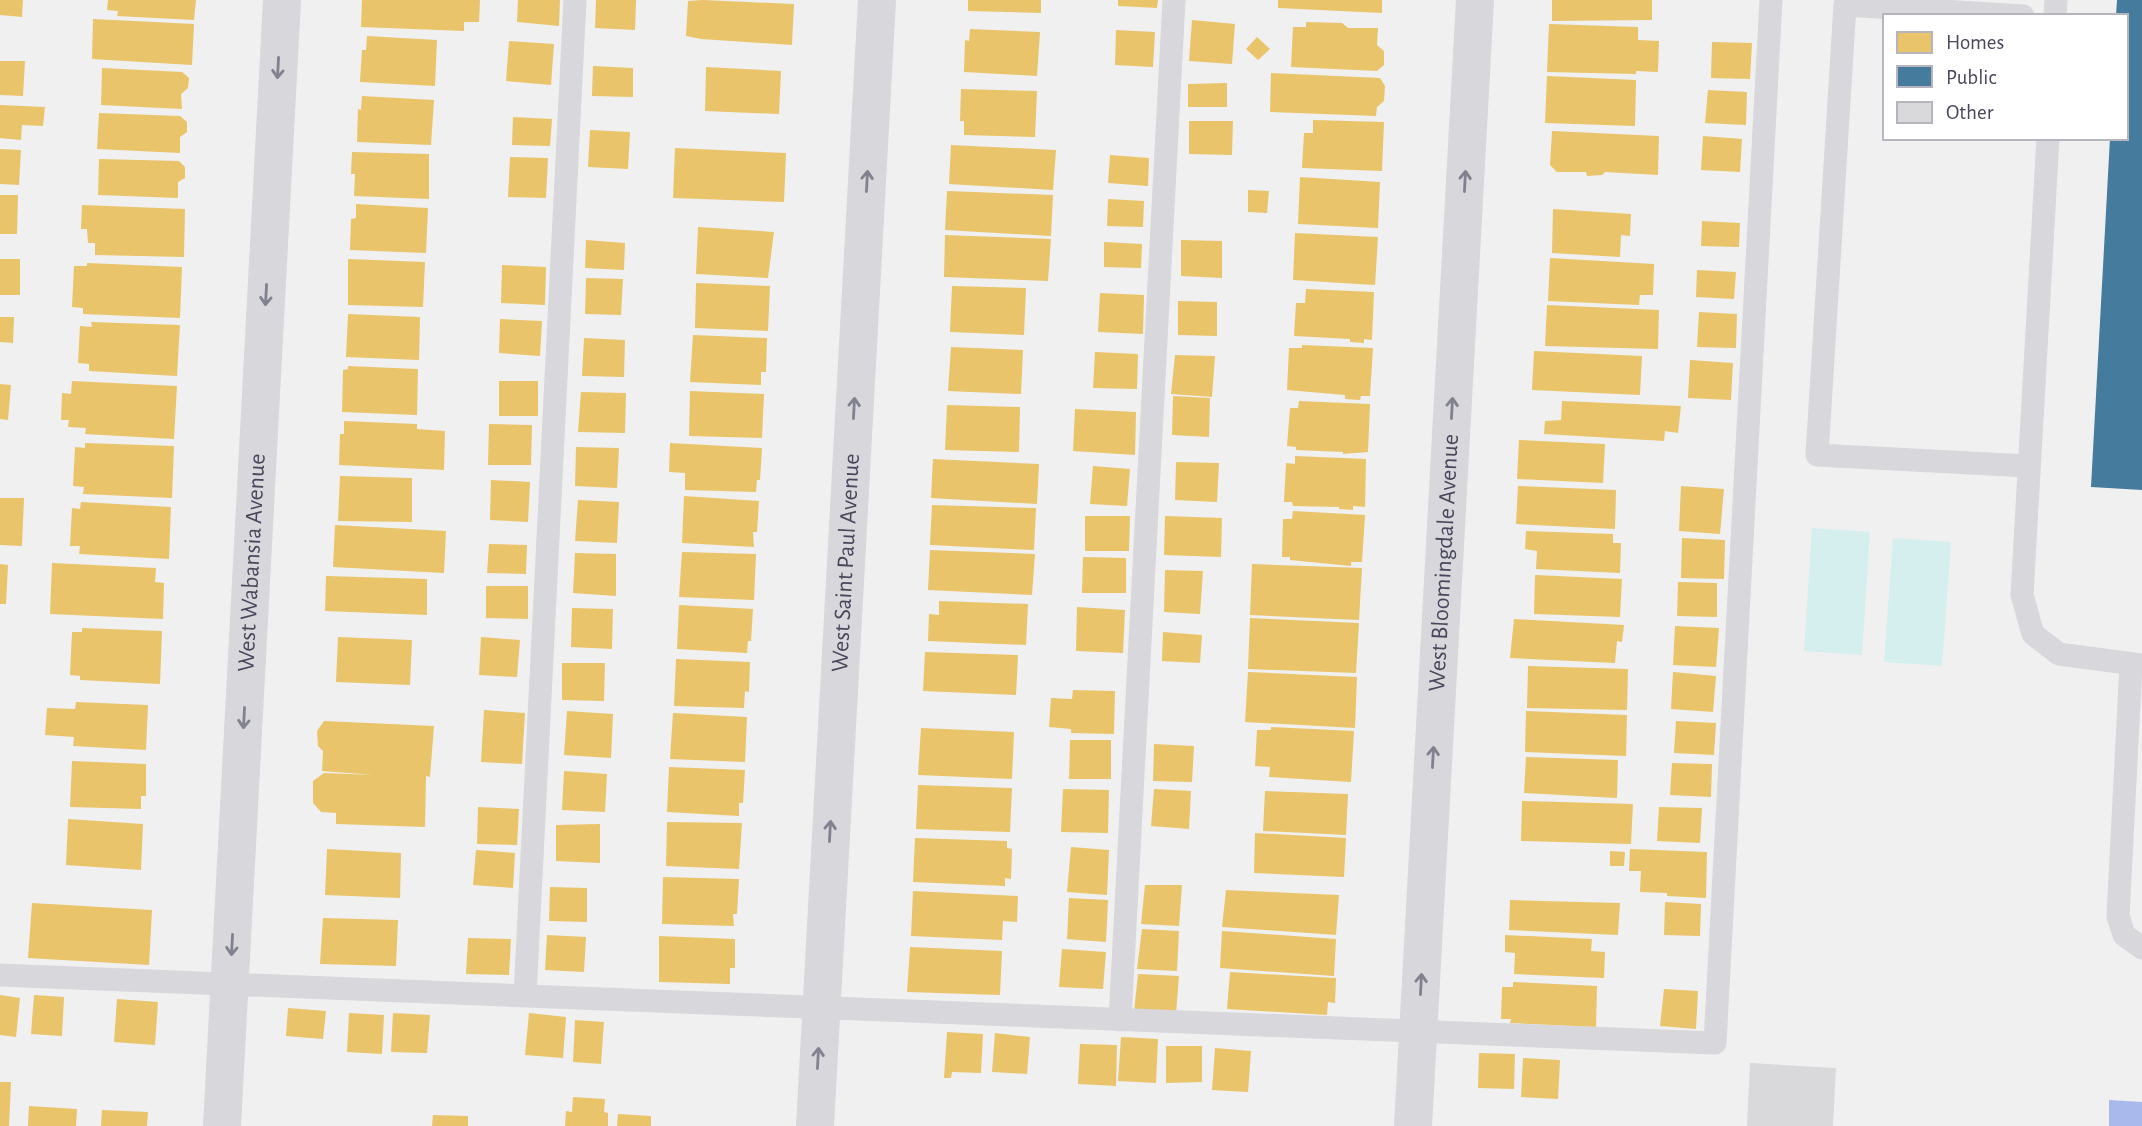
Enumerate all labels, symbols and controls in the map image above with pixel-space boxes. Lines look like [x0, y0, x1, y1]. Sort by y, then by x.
legend [1883, 14, 2128, 140]
text: Homes [1946, 32, 2004, 53]
one-way arrow [271, 56, 284, 79]
text: Public [1946, 67, 1996, 88]
text: Other [1946, 102, 1994, 123]
one-way arrow [860, 169, 873, 192]
one-way arrow [1459, 170, 1472, 192]
one-way arrow [259, 284, 272, 306]
one-way arrow [848, 397, 861, 420]
one-way arrow [1446, 397, 1459, 420]
street label: West Bloomingdale Avenue [1425, 433, 1463, 692]
street label: West Wabansia Avenue [234, 453, 270, 673]
street label: West Saint Paul Avenue [828, 453, 864, 673]
one-way arrow [237, 706, 250, 729]
one-way arrow [1427, 747, 1440, 769]
one-way arrow [824, 819, 837, 842]
one-way arrow [225, 934, 238, 956]
one-way arrow [1414, 973, 1427, 996]
one-way arrow [812, 1047, 825, 1070]

